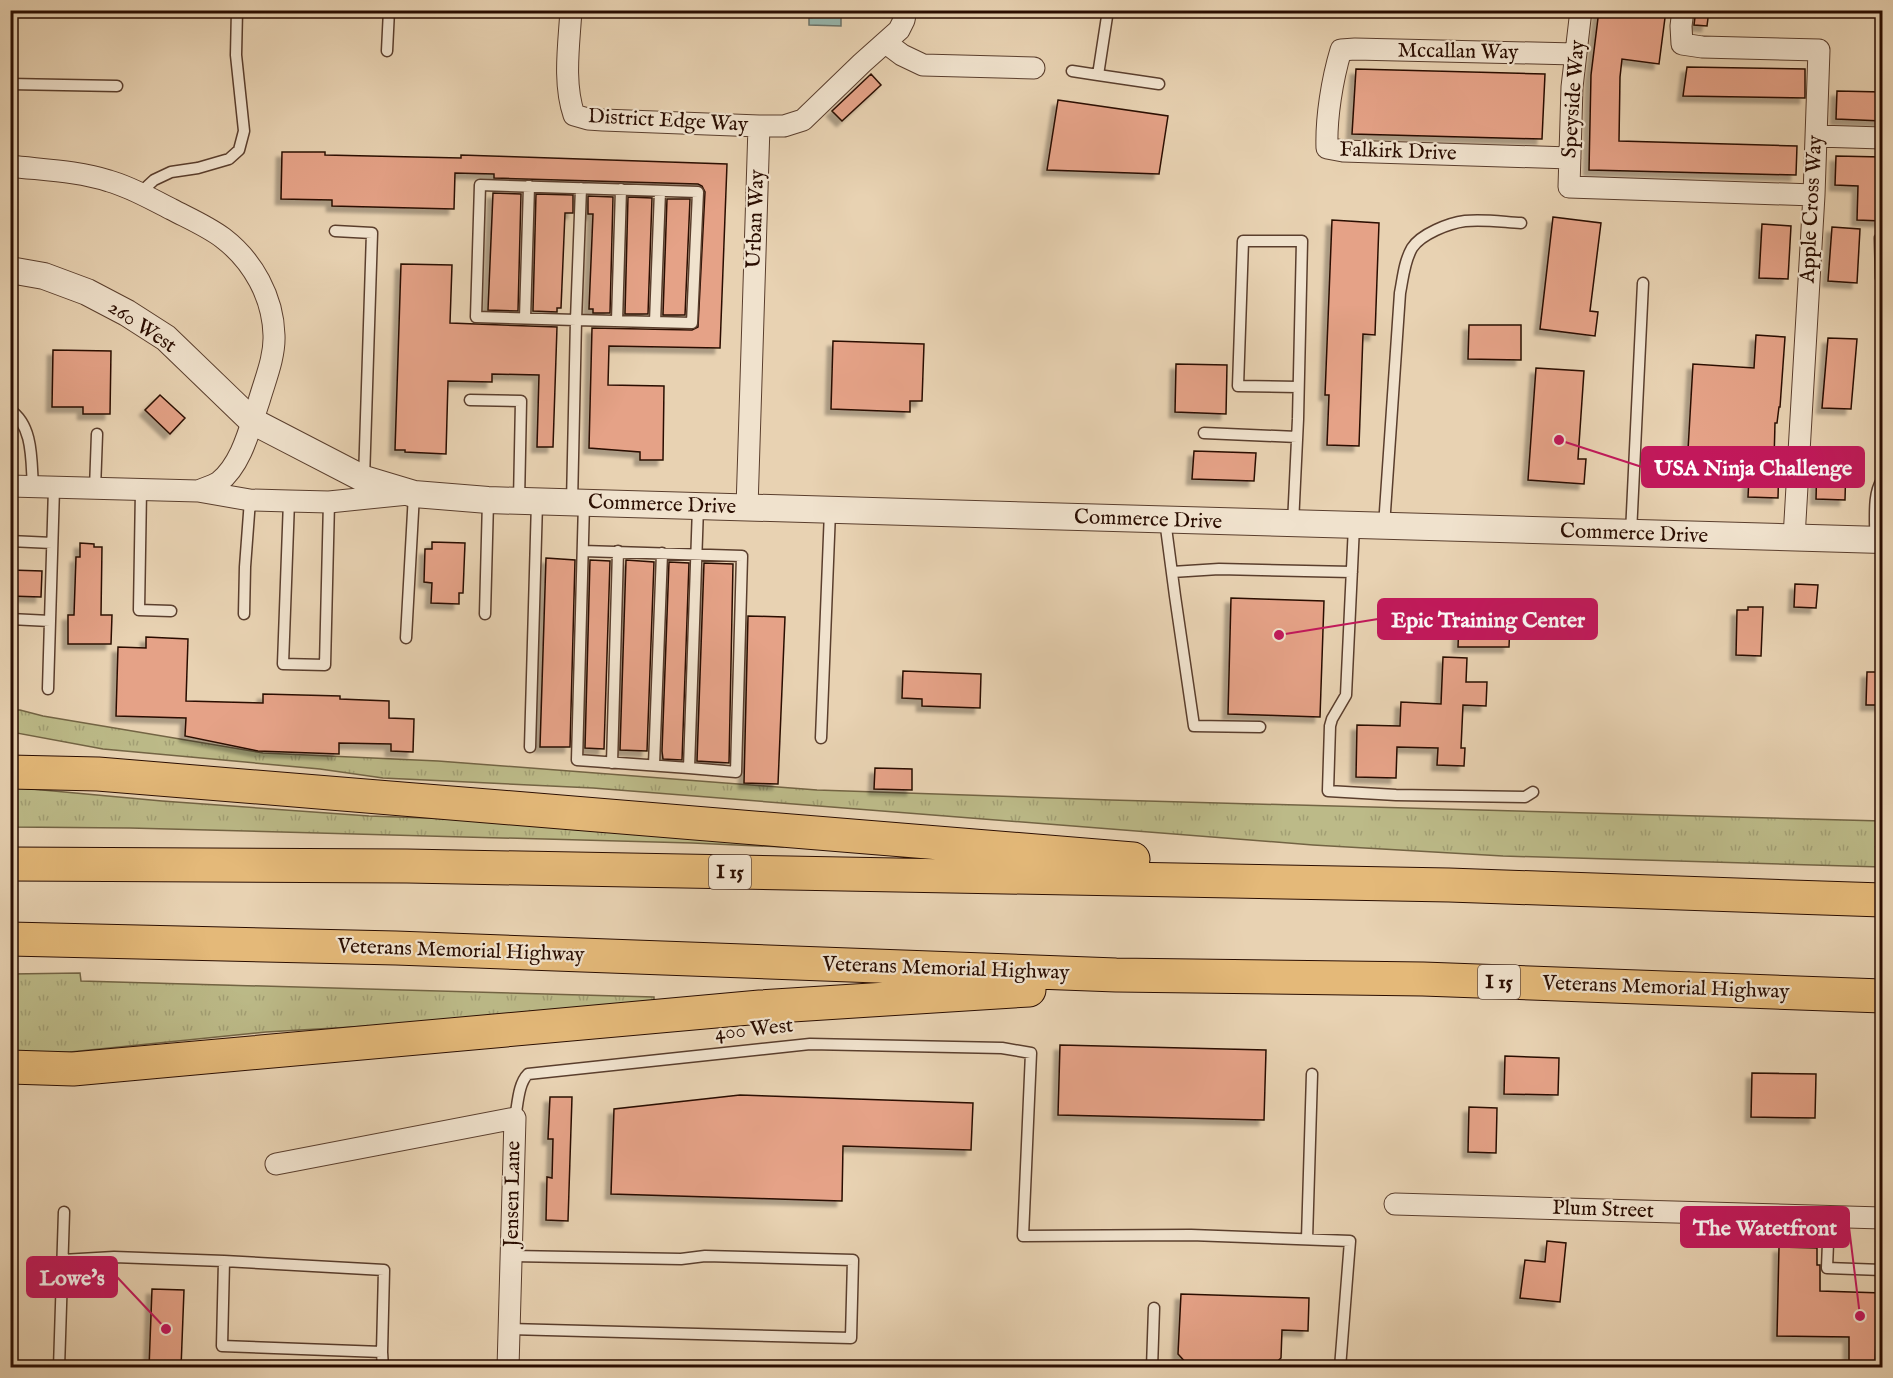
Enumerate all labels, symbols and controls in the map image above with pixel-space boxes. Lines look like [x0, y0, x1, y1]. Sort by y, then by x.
street label: Mccallan Way [1397, 37, 1519, 67]
street label: Speyside Way [1556, 38, 1592, 159]
street label: District Edge Way [587, 103, 749, 139]
street label: Apple Cross Way [1795, 134, 1829, 285]
street label: Falkirk Drive [1339, 136, 1457, 168]
street label: Urban Way [741, 168, 771, 269]
street label: 260 West [103, 294, 181, 360]
callout: USA Ninja Challenge [1642, 447, 1864, 487]
text: USA Ninja Challenge [1653, 455, 1852, 483]
street label: Commerce Drive [587, 489, 737, 521]
street label: Commerce Drive [1073, 504, 1223, 536]
street label: Commerce Drive [1559, 518, 1709, 550]
callout: Epic Training Center [1378, 599, 1597, 639]
text: Epic Training Center [1391, 607, 1586, 635]
road number: I 15 [709, 855, 751, 889]
street label: Veterans Memorial Highway [336, 933, 586, 969]
street label: Veterans Memorial Highway [821, 951, 1071, 987]
road number: I 15 [1478, 965, 1520, 999]
street label: Veterans Memorial Highway [1541, 970, 1791, 1006]
street label: 400 West [713, 1012, 795, 1048]
street label: Jensen Lane [499, 1140, 527, 1249]
street label: Plum Street [1552, 1195, 1654, 1225]
callout: The Watetfront [1681, 1207, 1849, 1247]
text: The Watetfront [1692, 1215, 1837, 1243]
callout: Lowe's [27, 1257, 117, 1297]
text: Lowe's [39, 1265, 105, 1293]

